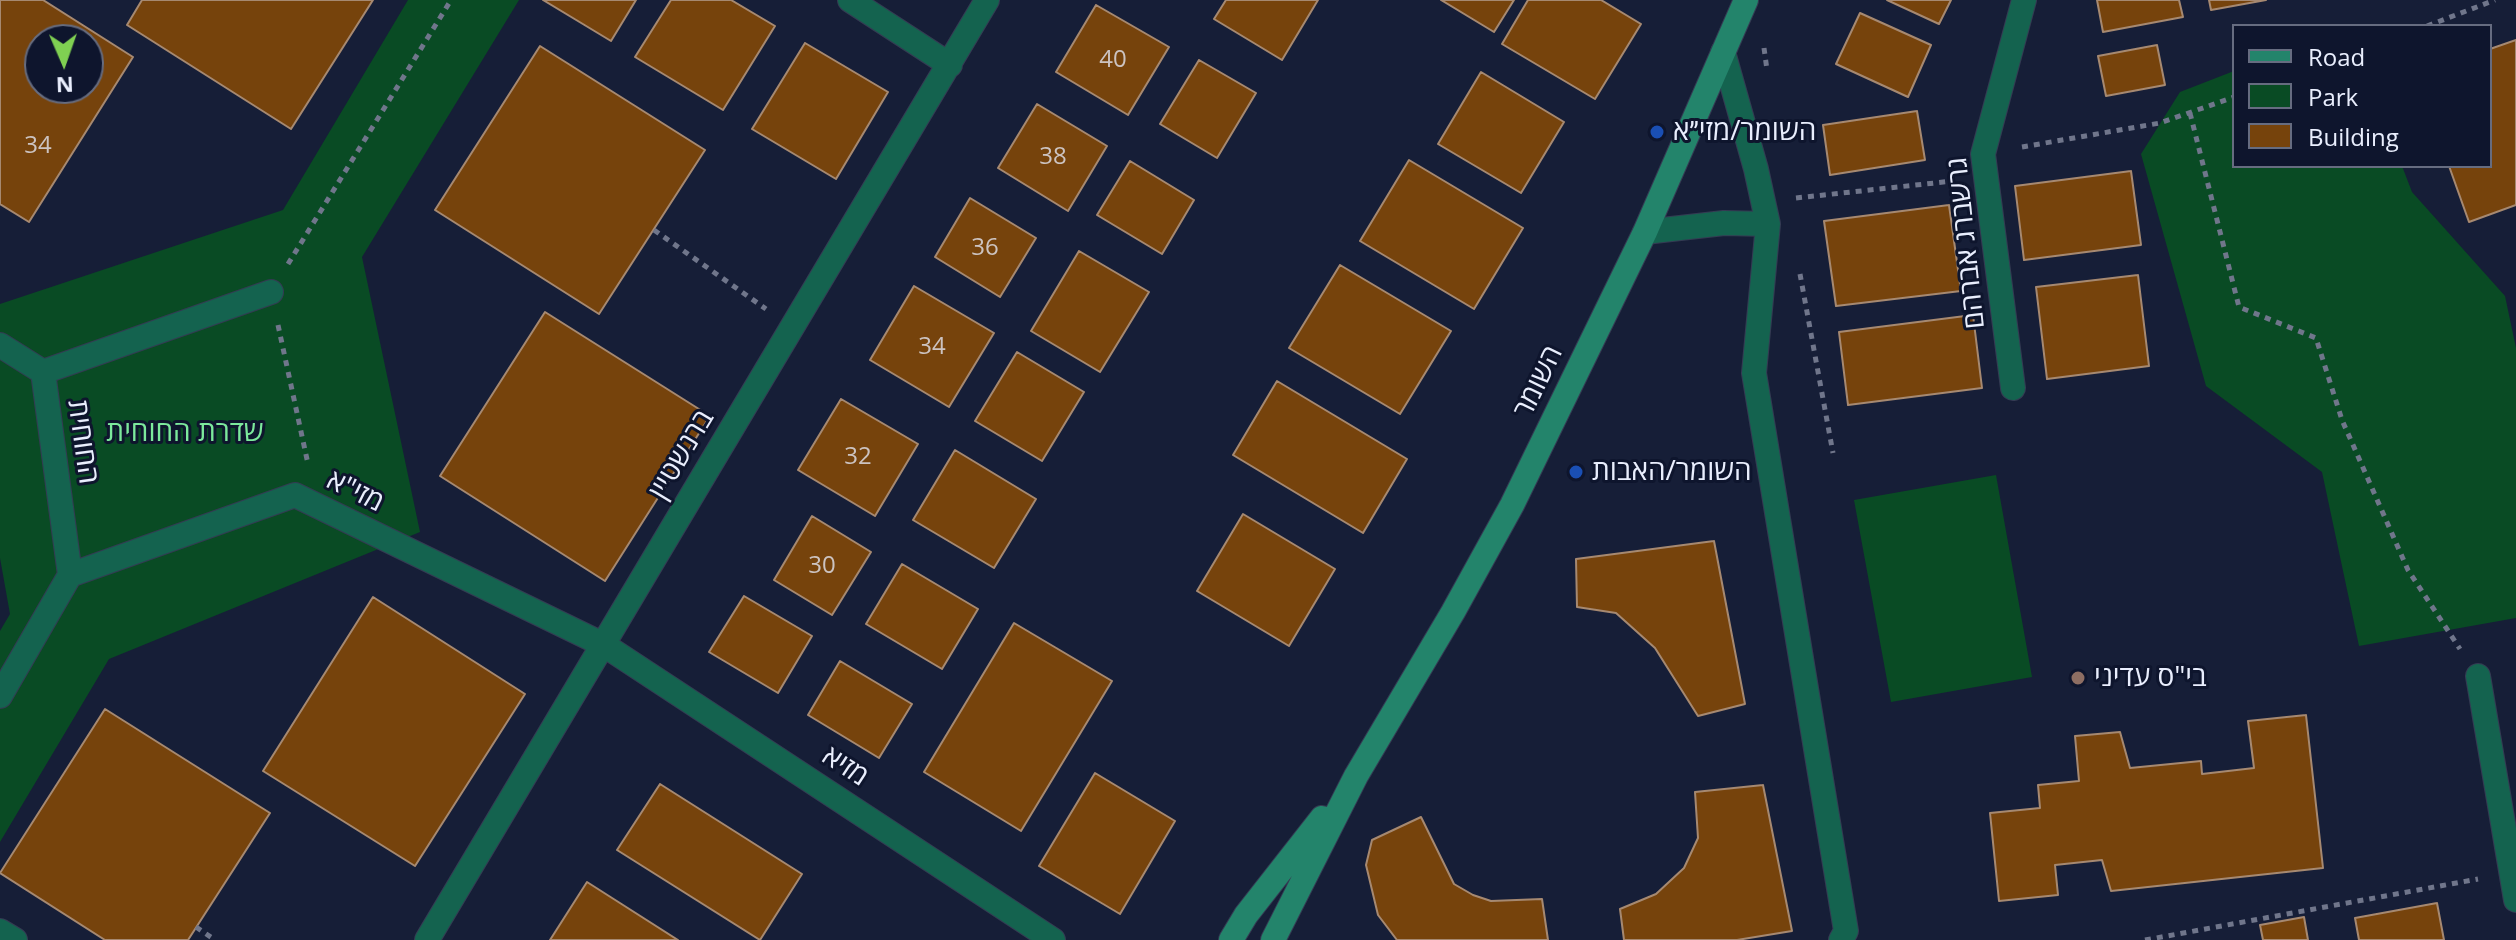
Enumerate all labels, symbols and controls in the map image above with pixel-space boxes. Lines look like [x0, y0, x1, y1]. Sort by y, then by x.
north arrow [24, 24, 104, 104]
legend [2232, 24, 2492, 168]
text: Road [2308, 40, 2365, 73]
house number: 40 [1099, 46, 1127, 74]
text: N [55, 71, 74, 101]
text: Park [2308, 80, 2358, 113]
place label: השומר/מזי״א [1673, 115, 1816, 149]
text: Building [2308, 120, 2399, 153]
marker: השומר/מזי״א [1648, 123, 1666, 141]
house number: 34 [24, 132, 52, 160]
house number: 38 [1039, 143, 1067, 171]
street label: גרשברג אברהם [1941, 155, 1993, 331]
house number: 36 [971, 234, 999, 262]
house number: 34 [918, 333, 946, 361]
street label: השומר [1507, 341, 1571, 423]
street label: החוחית [59, 398, 105, 486]
street label: ברנשטיין [642, 404, 722, 506]
park label: שדרת החוחית [106, 416, 264, 450]
house number: 32 [844, 443, 872, 471]
place label: השומר/האבות [1592, 455, 1752, 489]
marker: השומר/האבות [1567, 463, 1585, 481]
street label: מזי"א [321, 464, 389, 520]
house number: 30 [808, 552, 836, 580]
place label: בי"ס עדיני [2094, 661, 2207, 695]
marker: בי"ס עדיני [2069, 669, 2087, 687]
street label: מזיא [816, 740, 874, 794]

